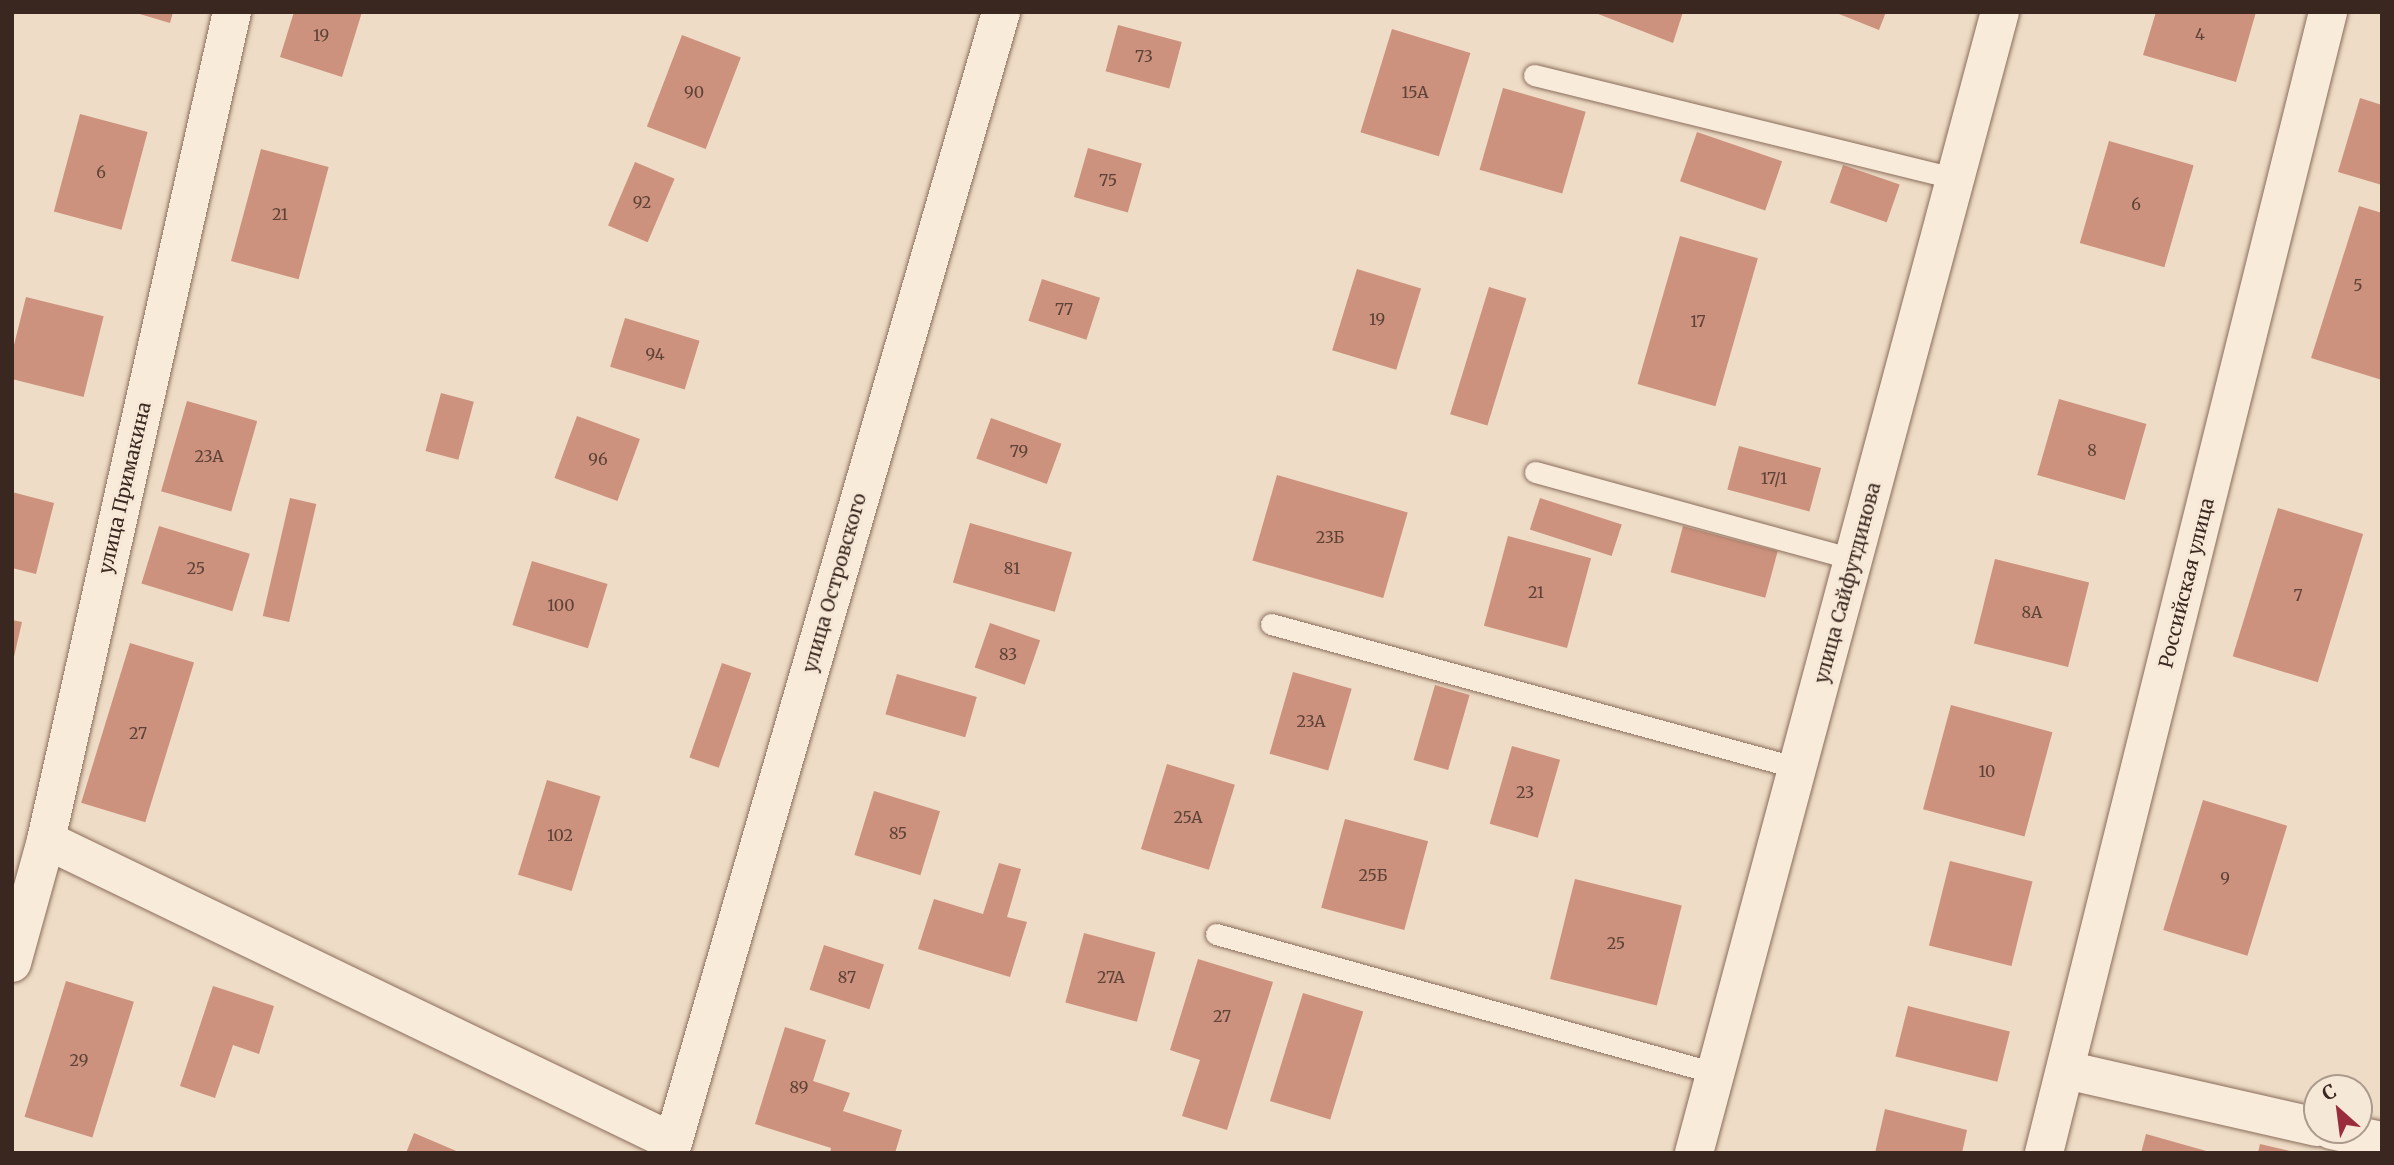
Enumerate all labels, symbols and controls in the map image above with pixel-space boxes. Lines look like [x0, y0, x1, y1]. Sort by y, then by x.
house number: 4 [2195, 24, 2205, 44]
house number: 19 [313, 25, 329, 45]
house number: 73 [1135, 46, 1153, 66]
house number: 90 [684, 82, 704, 102]
house number: 15А [1402, 82, 1428, 102]
house number: 6 [96, 162, 106, 182]
house number: 75 [1099, 170, 1117, 190]
house number: 92 [633, 192, 651, 212]
house number: 6 [2131, 194, 2141, 214]
house number: 21 [272, 204, 288, 224]
house number: 5 [2353, 275, 2363, 295]
house number: 77 [1055, 299, 1073, 319]
house number: 19 [1369, 309, 1385, 329]
house number: 17 [1690, 311, 1706, 331]
house number: 94 [645, 344, 665, 364]
street label: улица Примакина [94, 400, 156, 576]
house number: 8 [2087, 440, 2097, 460]
house number: 79 [1010, 441, 1028, 461]
house number: 23А [194, 446, 224, 466]
house number: 96 [588, 449, 608, 469]
house number: 17/1 [1761, 468, 1787, 488]
street label: улица Сайфутдинова [1810, 480, 1886, 686]
street label: улица Островского [798, 491, 872, 675]
street label: Российская улица [2155, 496, 2219, 670]
house number: 23Б [1316, 527, 1344, 547]
house number: 25 [187, 558, 205, 578]
house number: 81 [1004, 558, 1020, 578]
house number: 21 [1528, 582, 1544, 602]
house number: 7 [2293, 585, 2303, 605]
house number: 100 [547, 595, 575, 615]
house number: 8А [2022, 602, 2042, 622]
house number: 83 [999, 644, 1017, 664]
house number: 23А [1296, 711, 1326, 731]
house number: 27 [129, 723, 147, 743]
house number: 10 [1979, 761, 1995, 781]
house number: 23 [1516, 782, 1534, 802]
house number: 25А [1173, 807, 1203, 827]
house number: 85 [889, 823, 907, 843]
house number: 102 [547, 825, 573, 845]
house number: 25Б [1359, 865, 1387, 885]
house number: 9 [2220, 868, 2230, 888]
house number: 25 [1607, 933, 1625, 953]
house number: 87 [838, 967, 856, 987]
house number: 27А [1097, 967, 1125, 987]
house number: 27 [1213, 1006, 1231, 1026]
house number: 29 [70, 1050, 88, 1070]
north arrow [2303, 1074, 2373, 1144]
house number: 89 [790, 1077, 808, 1097]
text: С [2318, 1079, 2340, 1106]

